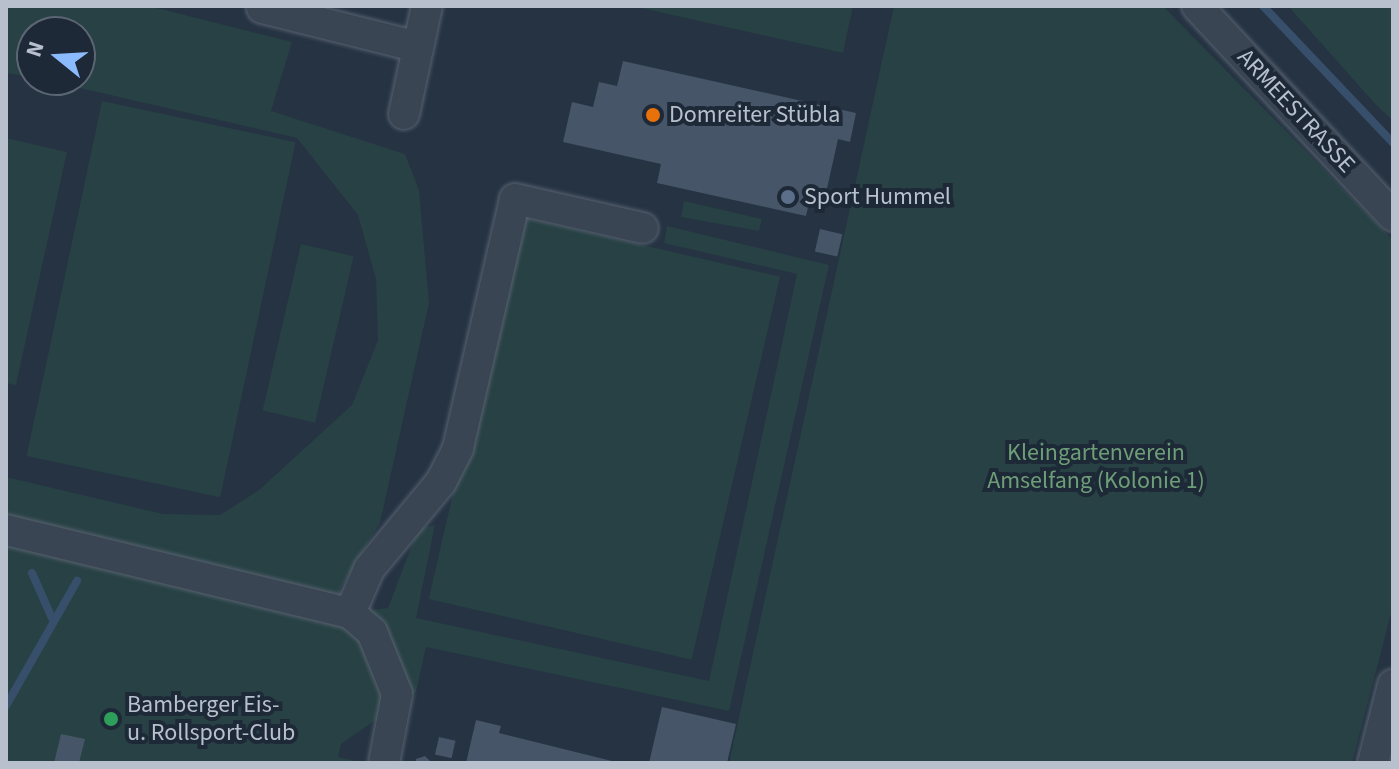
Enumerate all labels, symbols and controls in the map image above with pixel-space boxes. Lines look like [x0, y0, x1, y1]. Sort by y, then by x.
north arrow [16, 16, 96, 96]
text: N [18, 37, 53, 61]
street label: ARMEESTRASSE [1231, 43, 1361, 179]
place label: Domreiter Stübla [669, 101, 840, 129]
marker: Domreiter Stübla [644, 106, 662, 124]
place label: Sport Hummel [804, 183, 951, 211]
marker: Sport Hummel [779, 188, 797, 206]
park label: Kleingartenverein Amselfang (Kolonie 1) [987, 439, 1205, 495]
place label: Bamberger Eis- u. Rollsport-Club [127, 691, 295, 747]
marker: Bamberger Eis- u. Rollsport-Club [102, 710, 120, 728]

